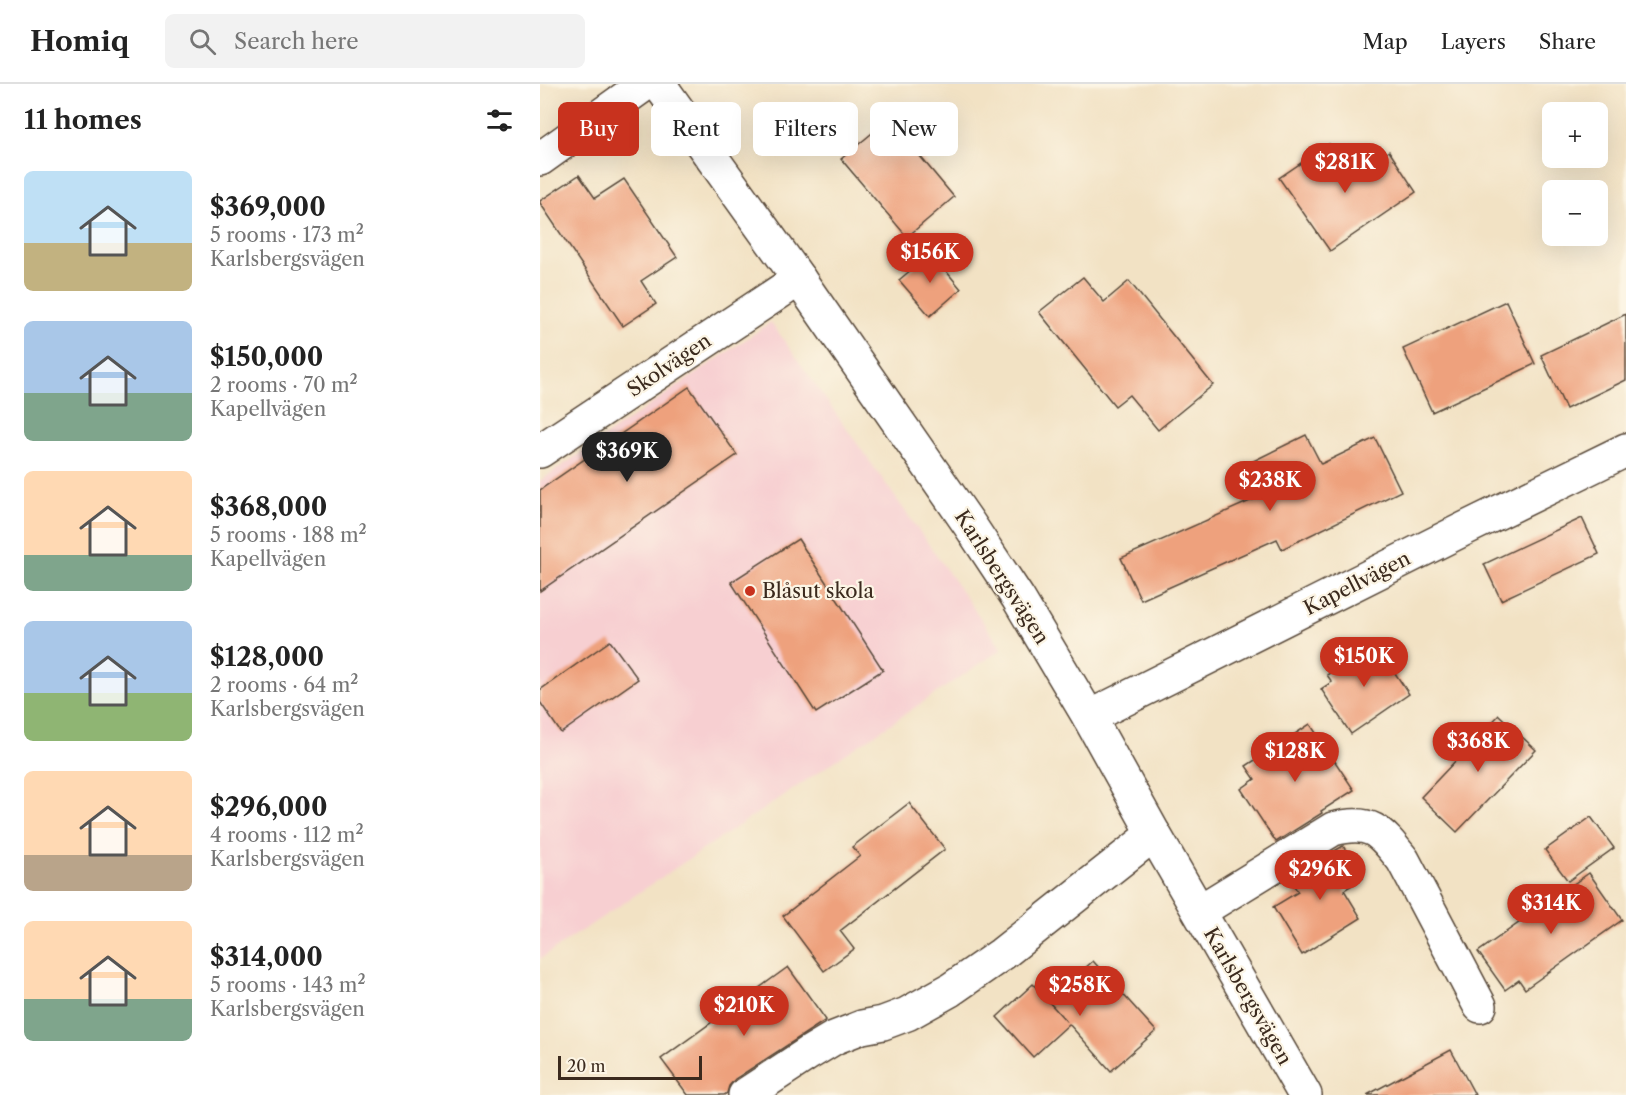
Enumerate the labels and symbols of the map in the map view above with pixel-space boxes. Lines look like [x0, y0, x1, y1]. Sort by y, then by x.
pin: $281K [1303, 143, 1387, 194]
pin: $156K [888, 233, 972, 284]
street label: Skolvägen [623, 328, 716, 402]
pin: $369K [585, 432, 669, 483]
pin: $238K [1228, 461, 1312, 512]
street label: Karlsbergsvägen [950, 506, 1055, 649]
street label: Kapellvägen [1300, 546, 1415, 620]
place label: Blåsut skola [762, 579, 874, 603]
marker: Blåsut skola [743, 584, 757, 598]
pin: $150K [1322, 637, 1406, 688]
pin: $368K [1436, 722, 1520, 773]
pin: $128K [1253, 732, 1337, 783]
pin: $296K [1278, 850, 1362, 901]
pin: $314K [1509, 884, 1593, 935]
street label: Karlsbergsvägen [1199, 923, 1297, 1069]
pin: $258K [1038, 966, 1122, 1017]
pin: $210K [702, 986, 786, 1037]
scale bar [558, 1053, 702, 1080]

